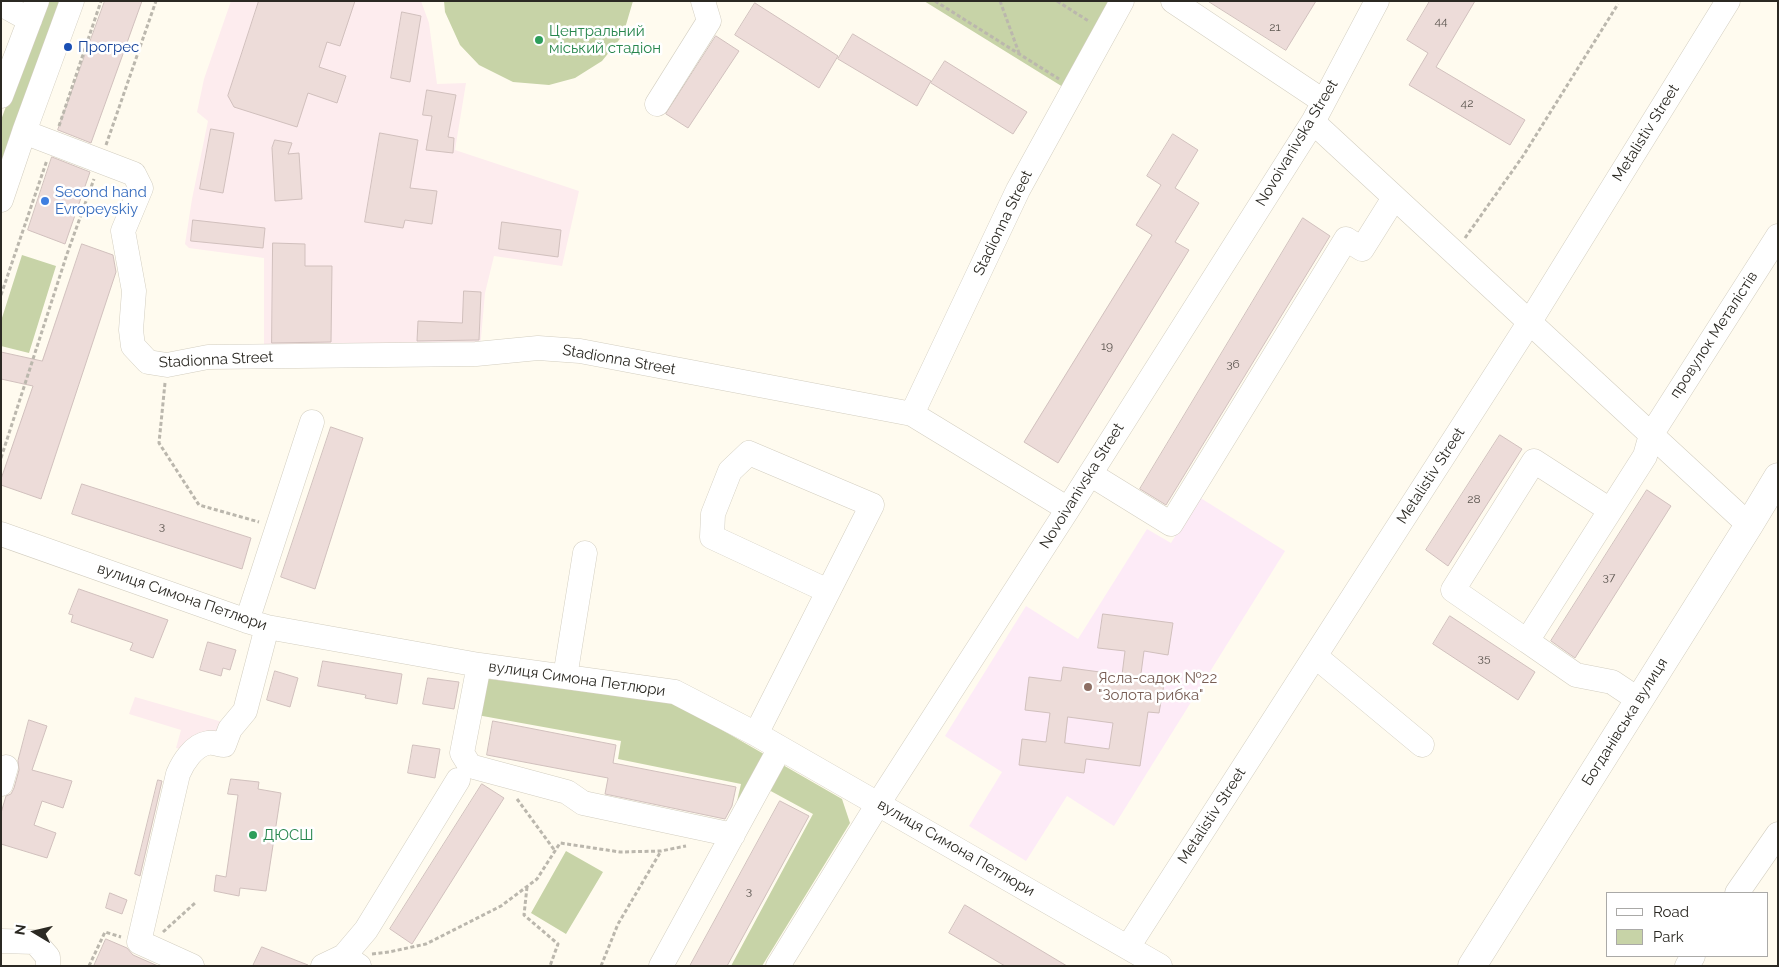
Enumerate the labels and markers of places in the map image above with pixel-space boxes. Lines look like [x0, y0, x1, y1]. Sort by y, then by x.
place label: Центральний міський стадіон [549, 22, 661, 57]
marker: Центральний міський стадіон [533, 34, 545, 46]
place label: Прогрес [78, 38, 139, 56]
marker: Прогрес [62, 41, 74, 53]
place label: Second hand Evropeyskiy [55, 183, 147, 218]
marker: Second hand Evropeyskiy [39, 195, 51, 207]
place label: Ясла-садок №22 "Золота рибка" [1098, 669, 1217, 704]
marker: Ясла-садок №22 "Золота рибка" [1082, 681, 1094, 693]
place label: ДЮСШ [263, 826, 313, 844]
marker: ДЮСШ [247, 829, 259, 841]

